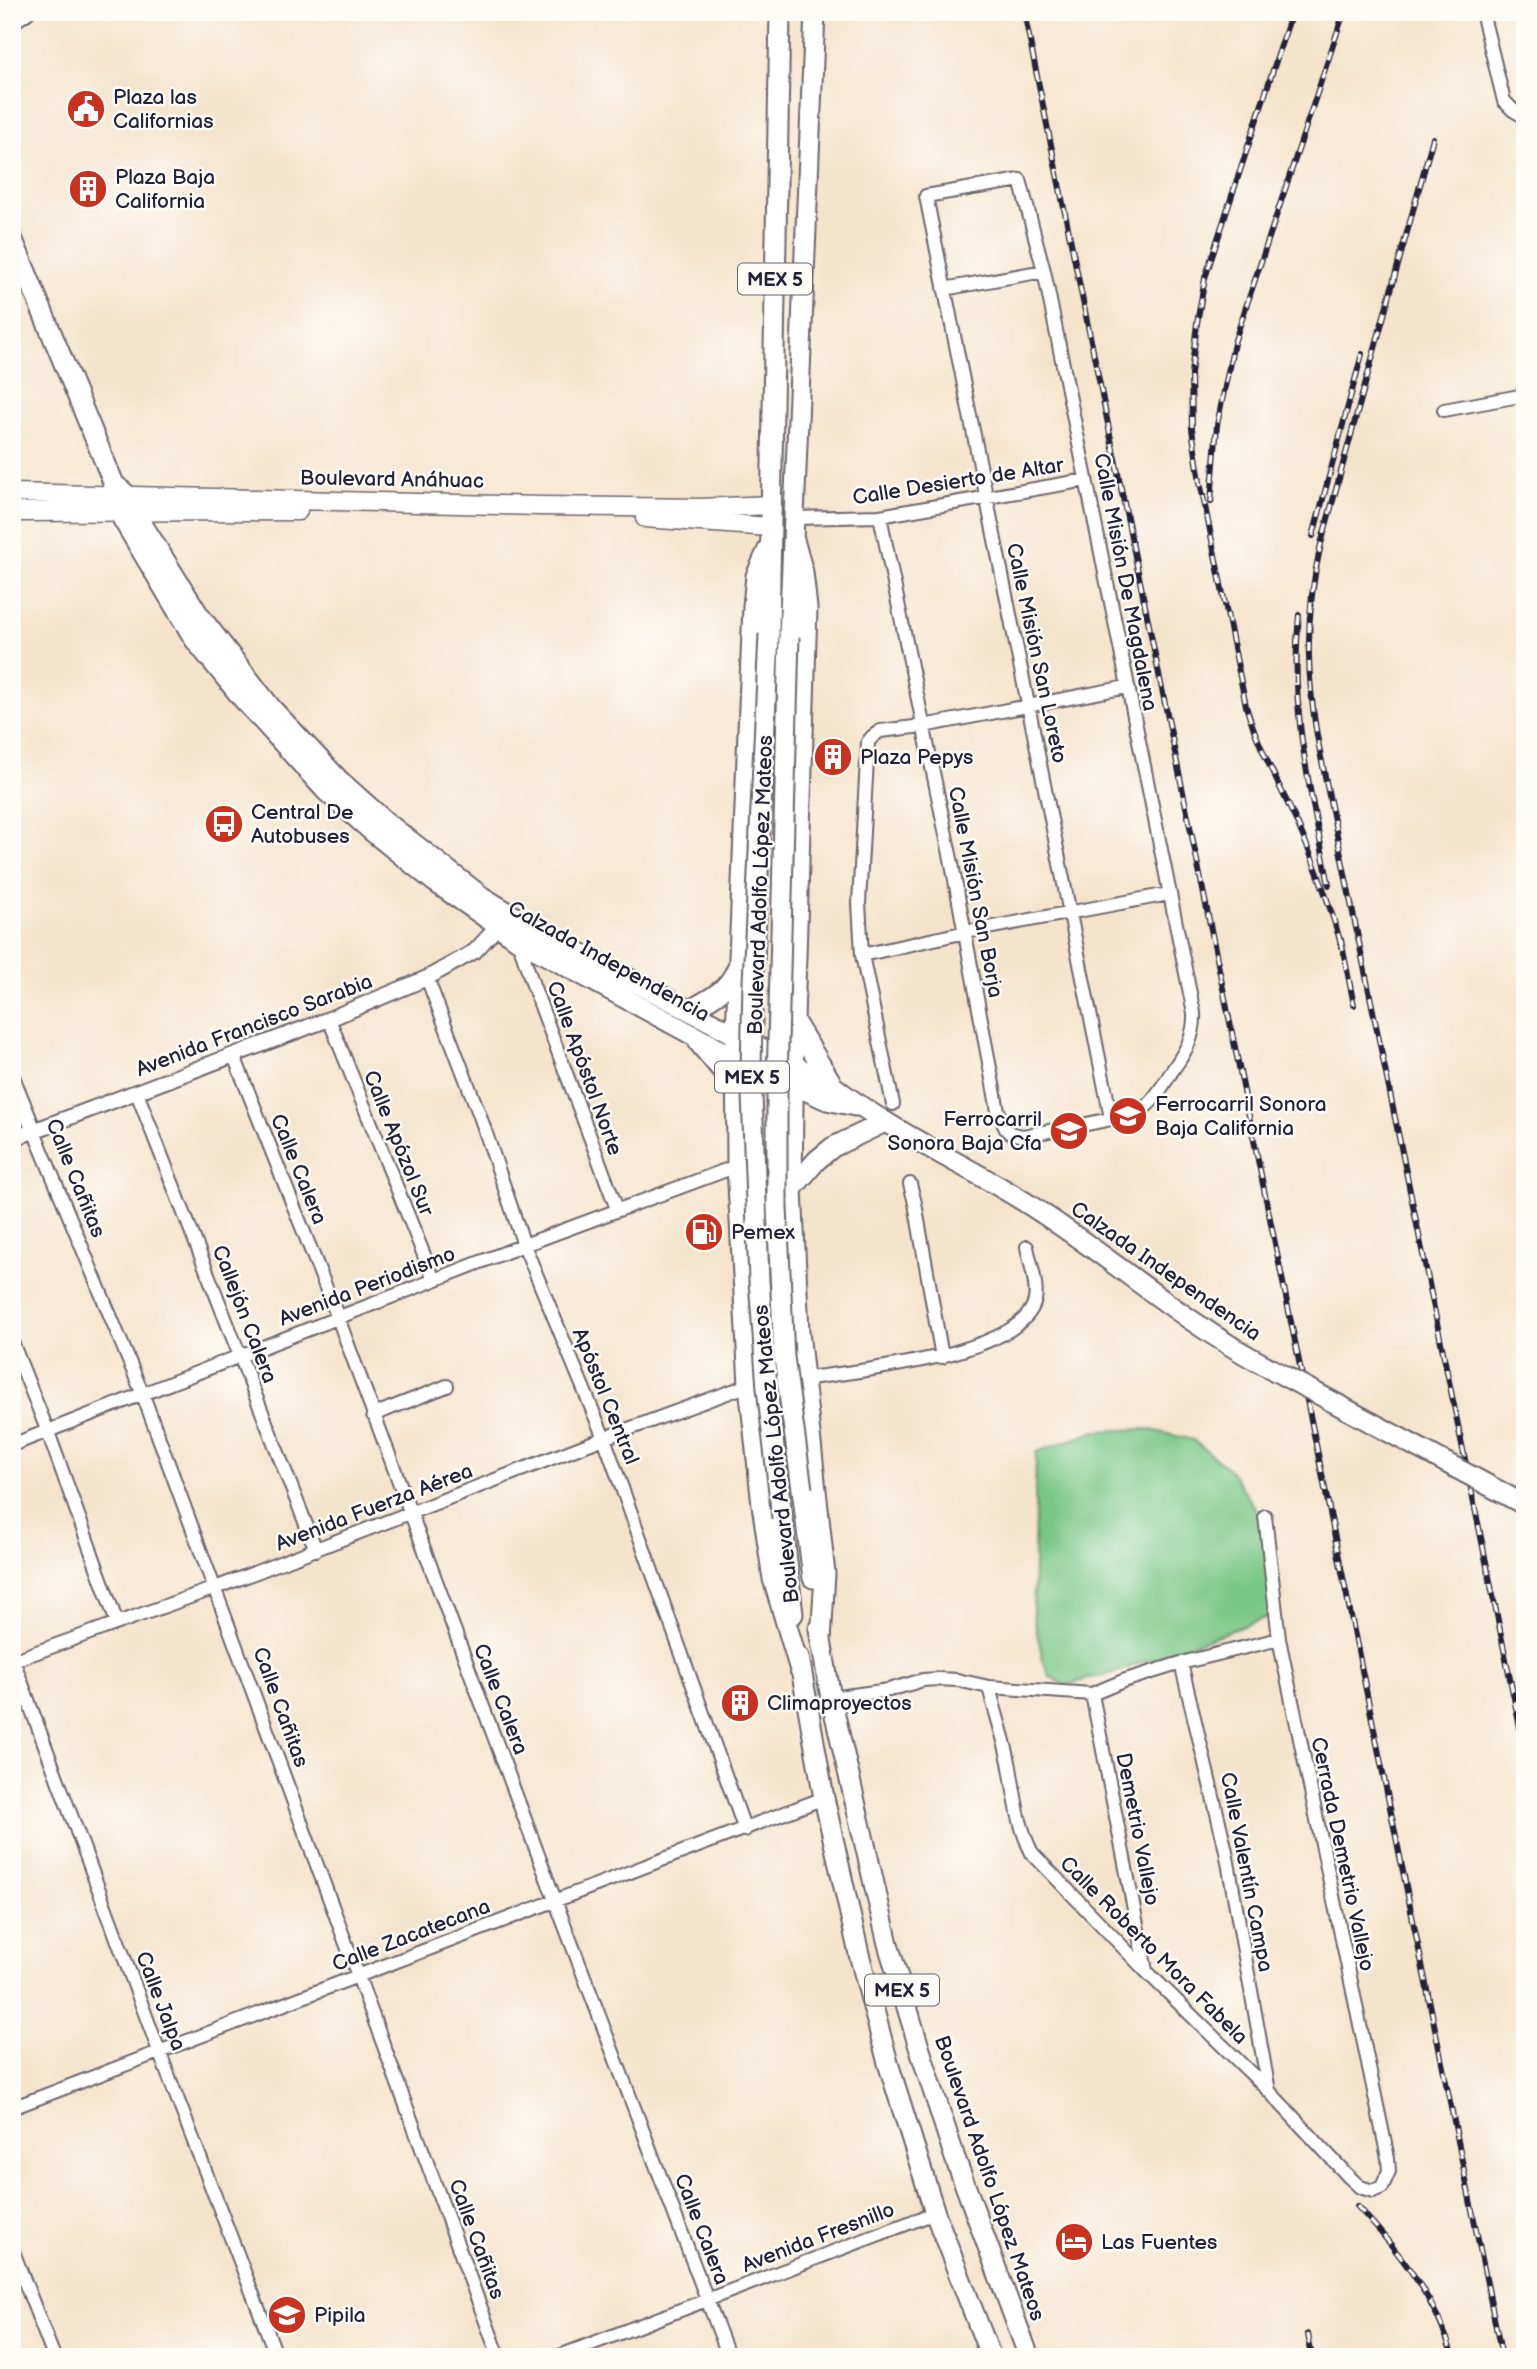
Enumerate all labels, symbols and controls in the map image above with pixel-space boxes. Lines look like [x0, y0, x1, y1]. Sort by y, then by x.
place label: Plaza las Californias [113, 85, 214, 134]
public building icon: Plaza las Californias [65, 88, 107, 130]
place label: Plaza Baja California [115, 165, 215, 214]
building icon: Plaza Baja California [67, 168, 109, 210]
road number: MEX 5 [738, 264, 812, 294]
street label: Calle Misión De Magdalena [1088, 451, 1163, 713]
street label: Calle Desierto de Altar [851, 452, 1066, 511]
street label: Boulevard Anáhuac [300, 465, 484, 494]
street label: Calle Misión San Loreto [1001, 541, 1072, 766]
street label: Boulevard Adolfo López Mateos [743, 735, 778, 1035]
building icon: Plaza Pepys [812, 736, 854, 778]
place label: Plaza Pepys [860, 745, 973, 770]
street label: Calle Misión San Borja [943, 784, 1008, 1000]
place label: Central De Autobuses [251, 800, 354, 849]
bus stop icon: Central De Autobuses [203, 803, 245, 845]
street label: Calzada Independencia [504, 896, 714, 1027]
street label: Avenida Francisco Sarabia [132, 969, 376, 1082]
street label: Calle Apóstol Norte [541, 978, 628, 1159]
road number: MEX 5 [715, 1062, 789, 1092]
street label: Calle Apózol Sur [358, 1067, 439, 1220]
place label: Ferrocarril Sonora Baja California [1155, 1092, 1327, 1141]
school or university icon: Ferrocarril Sonora Baja California [1107, 1095, 1149, 1137]
place label: Ferrocarril Sonora Baja Cfa [888, 1107, 1042, 1156]
street label: Calle Calera [265, 1110, 332, 1228]
school or university icon: Ferrocarril Sonora Baja Cfa [1048, 1110, 1090, 1152]
street label: Calle Cañitas [40, 1115, 111, 1241]
street label: Calzada Independencia [1066, 1196, 1266, 1347]
fuel station icon: Pemex [683, 1211, 725, 1253]
place label: Pemex [731, 1220, 795, 1245]
street label: Avenida Periodismo [275, 1241, 459, 1332]
street label: Callejón Calera [207, 1242, 282, 1387]
street label: Boulevard Adolfo López Mateos [748, 1303, 805, 1604]
street label: Apóstol Central [567, 1324, 644, 1468]
street label: Avenida Fuerza Aérea [272, 1458, 476, 1557]
street label: Calle Calera [468, 1640, 533, 1758]
street label: Calle Cañitas [247, 1644, 314, 1771]
building icon: Climaproyectos [719, 1682, 761, 1724]
place label: Climaproyectos [767, 1691, 912, 1716]
street label: Cerrada Demetrio Vallejo [1305, 1735, 1380, 1973]
street label: Demetrio Vallejo [1110, 1751, 1165, 1908]
street label: Calle Valentín Campa [1215, 1770, 1278, 1974]
street label: Calle Roberto Mora Fabela [1054, 1851, 1253, 2050]
street label: Calle Zacatecana [329, 1894, 494, 1977]
street label: Calle Jalpa [130, 1948, 191, 2054]
road number: MEX 5 [865, 1974, 939, 2006]
street label: Boulevard Adolfo López Mateos [929, 2032, 1050, 2324]
street label: Calle Calera [669, 2170, 734, 2288]
street label: Calle Cañitas [443, 2176, 510, 2303]
street label: Avenida Fresnillo [738, 2197, 898, 2278]
hotel icon: Las Fuentes [1053, 2221, 1095, 2263]
place label: Las Fuentes [1101, 2230, 1217, 2255]
school or university icon: Pipila [266, 2294, 308, 2336]
place label: Pipila [314, 2303, 366, 2328]

